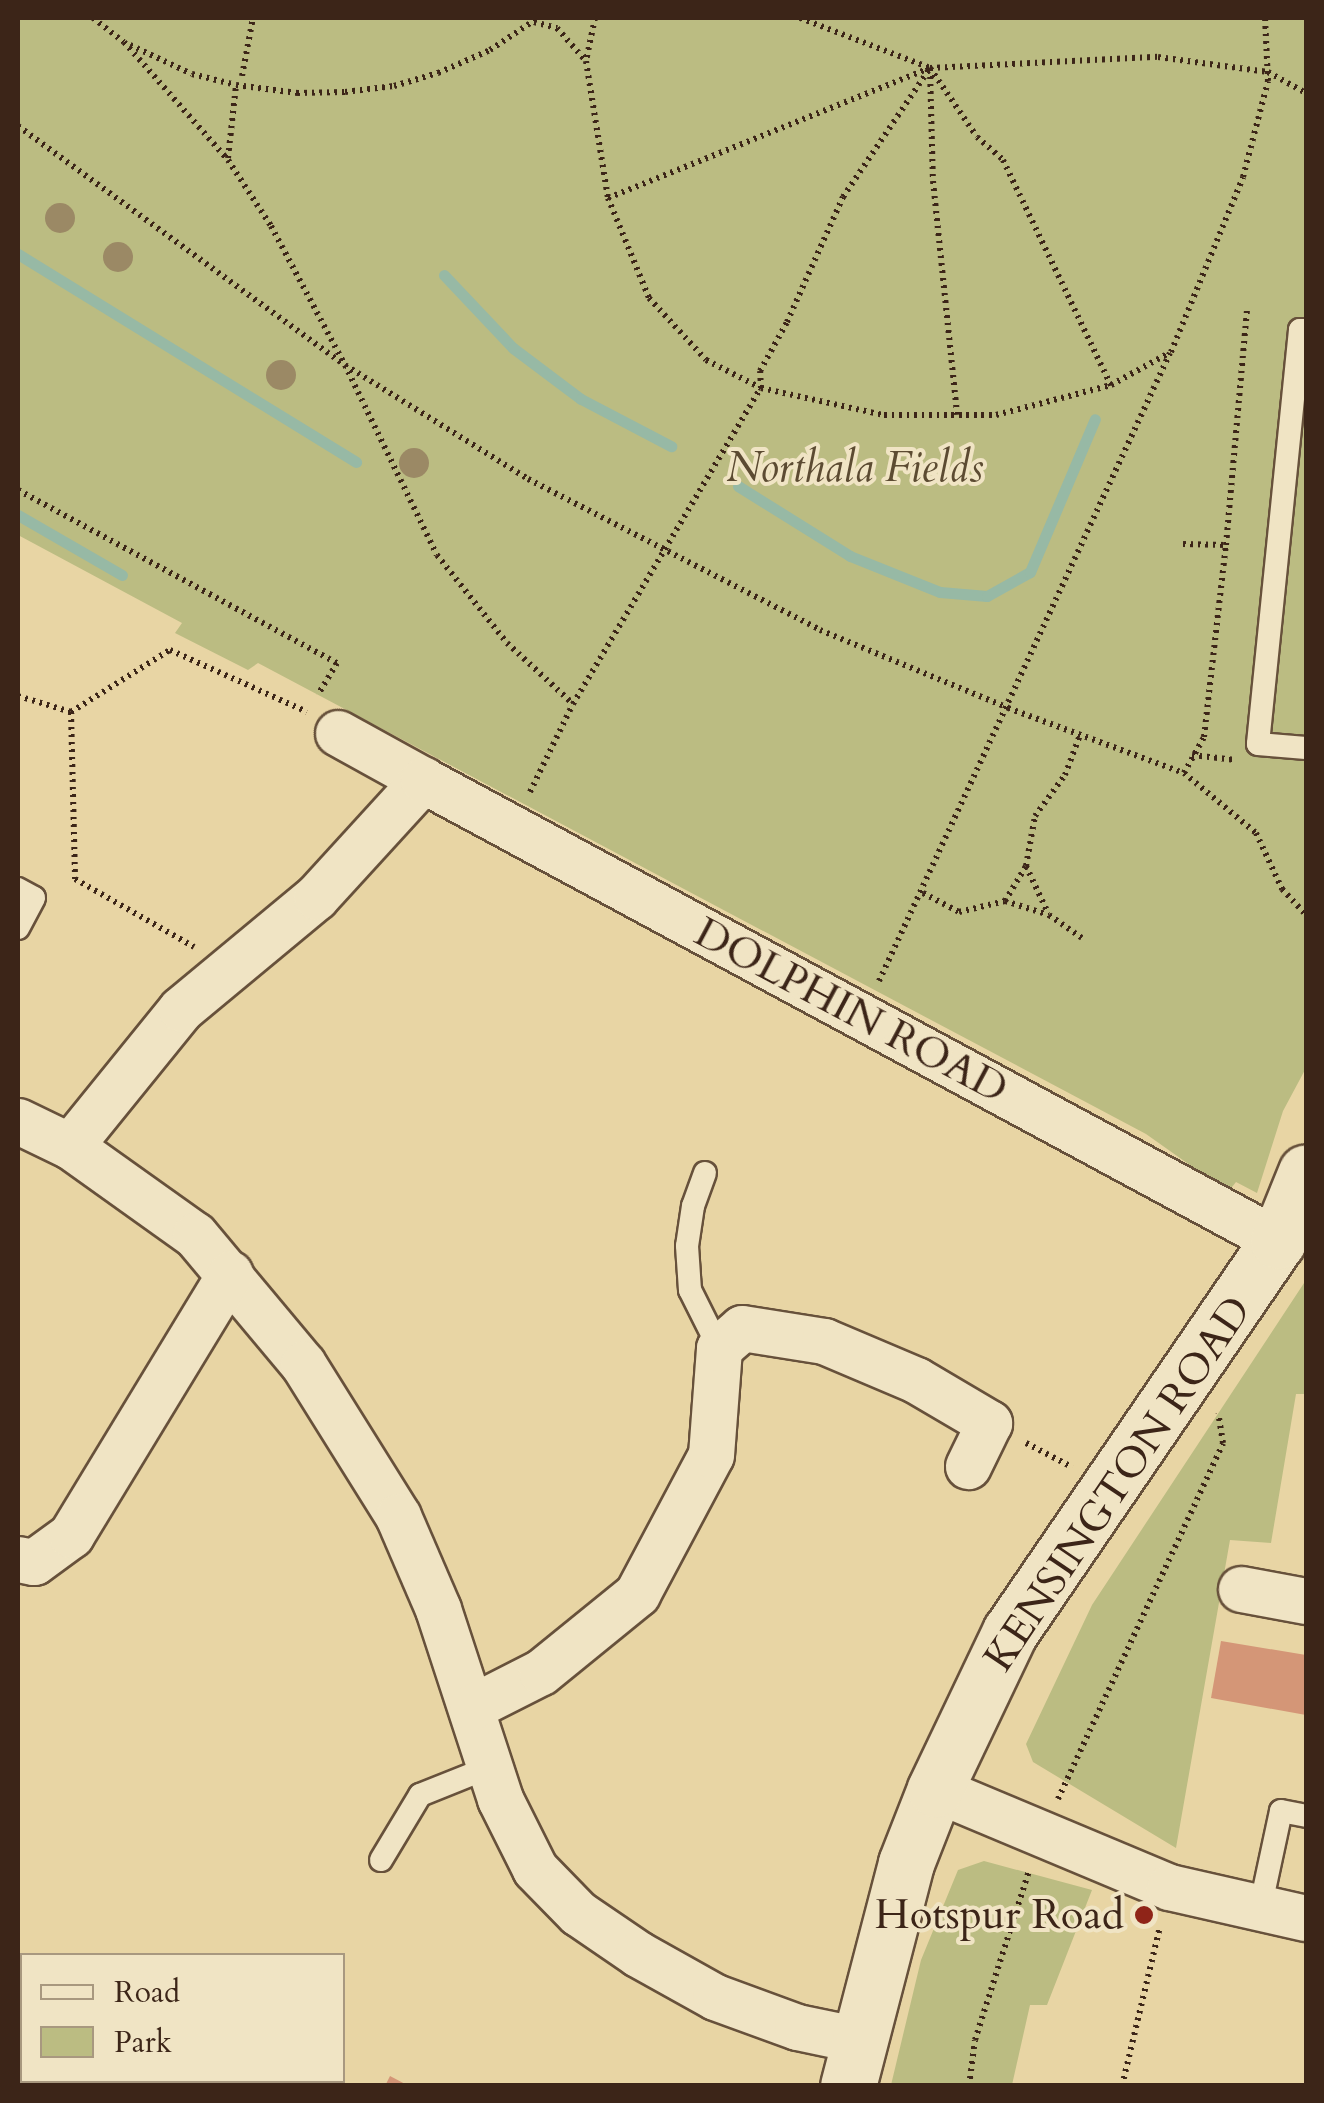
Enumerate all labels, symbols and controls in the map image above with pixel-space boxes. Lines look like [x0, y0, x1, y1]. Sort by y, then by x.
park label: Northala Fields [727, 443, 983, 493]
street label: DOLPHIN ROAD [686, 907, 1016, 1115]
street label: KENSINGTON ROAD [974, 1287, 1262, 1681]
place label: Hotspur Road [875, 1890, 1124, 1940]
marker: Hotspur Road [1133, 1904, 1155, 1926]
legend [20, 1953, 345, 2083]
text: Road [114, 1972, 180, 2013]
text: Park [114, 2022, 172, 2063]

